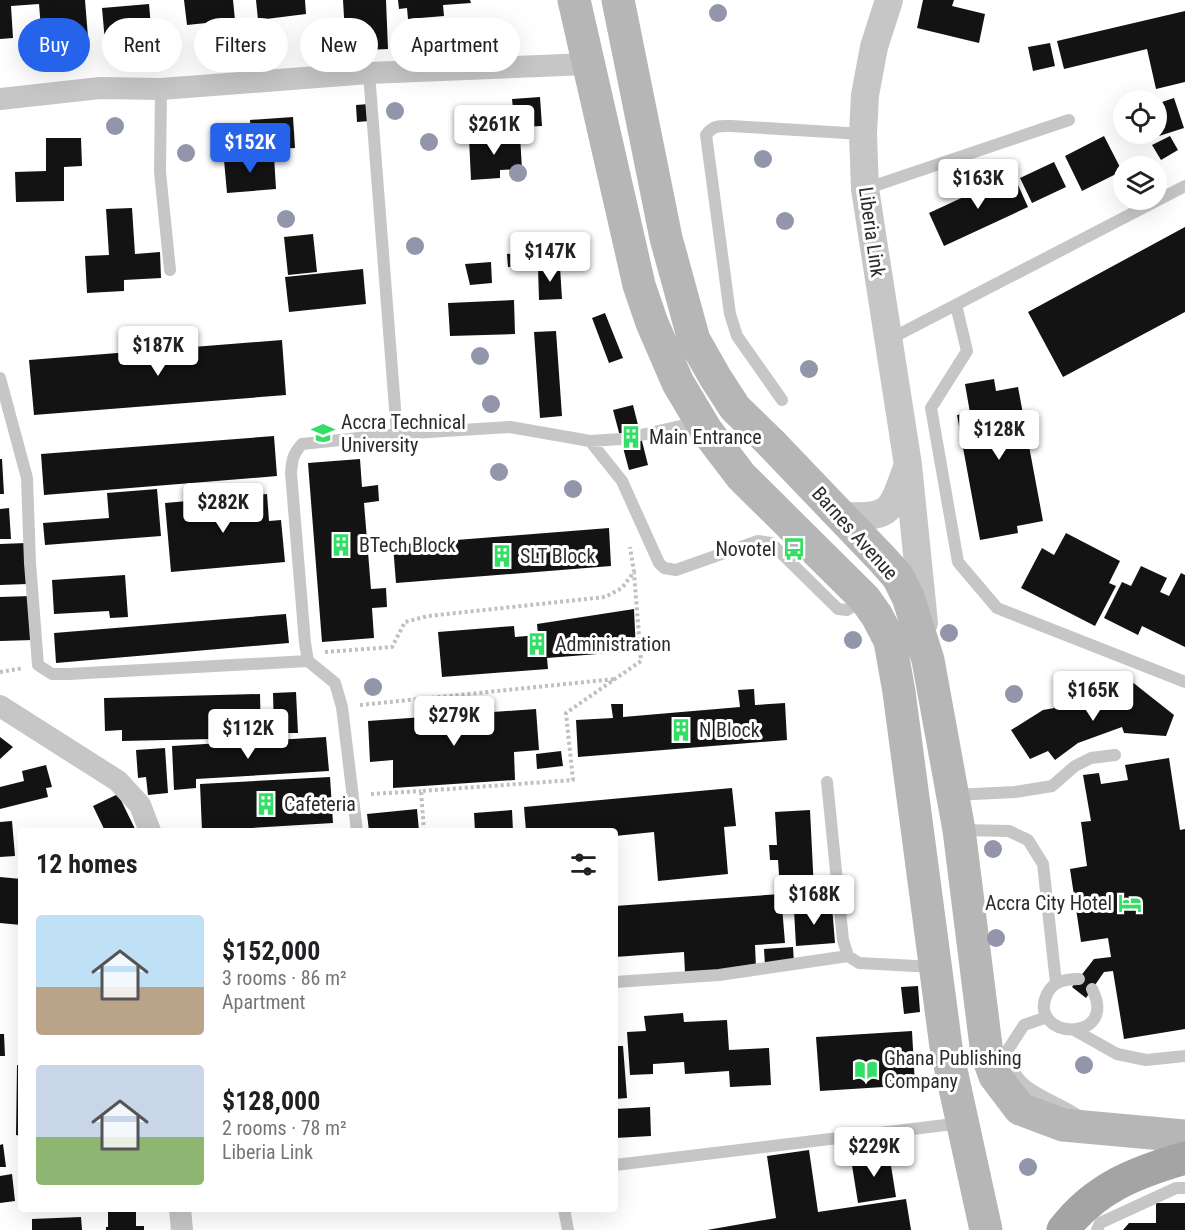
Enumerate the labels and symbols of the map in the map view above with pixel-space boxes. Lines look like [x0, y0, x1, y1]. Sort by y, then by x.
pin: $261K [452, 105, 536, 156]
pin: $152K [208, 123, 292, 174]
pin: $163K [936, 159, 1020, 210]
street label: Liberia Link [854, 185, 890, 279]
pin: $147K [508, 232, 592, 283]
pin: $187K [116, 326, 200, 377]
place label: Accra Technical University [341, 410, 466, 457]
pin: $128K [957, 410, 1041, 461]
school or university icon: Accra Technical University [310, 420, 336, 446]
building icon: Main Entrance [618, 424, 644, 450]
place label: Main Entrance [649, 425, 762, 449]
street label: Barnes Avenue [807, 482, 903, 584]
pin: $282K [181, 483, 265, 534]
building icon: BTech Block [328, 532, 354, 558]
place label: BTech Block [359, 533, 456, 557]
bus stop icon: Novotel [781, 536, 807, 562]
place label: Novotel [715, 537, 776, 561]
building icon: SLT Block [489, 543, 515, 569]
place label: SLT Block [520, 544, 596, 568]
building icon: Administration [524, 631, 550, 657]
place label: Administration [555, 632, 671, 656]
pin: $165K [1051, 671, 1135, 722]
pin: $279K [412, 696, 496, 747]
pin: $112K [206, 709, 290, 760]
building icon: N Block [668, 717, 694, 743]
place label: N Block [699, 718, 760, 742]
building icon: Cafeteria [253, 791, 279, 817]
place label: Cafeteria [284, 792, 356, 816]
pin: $168K [772, 875, 856, 926]
hotel icon: Accra City Hotel [1117, 890, 1143, 916]
place label: Accra City Hotel [985, 891, 1112, 915]
place label: Ghana Publishing Company [884, 1046, 1022, 1093]
library icon: Ghana Publishing Company [853, 1057, 879, 1083]
pin: $229K [832, 1127, 916, 1178]

